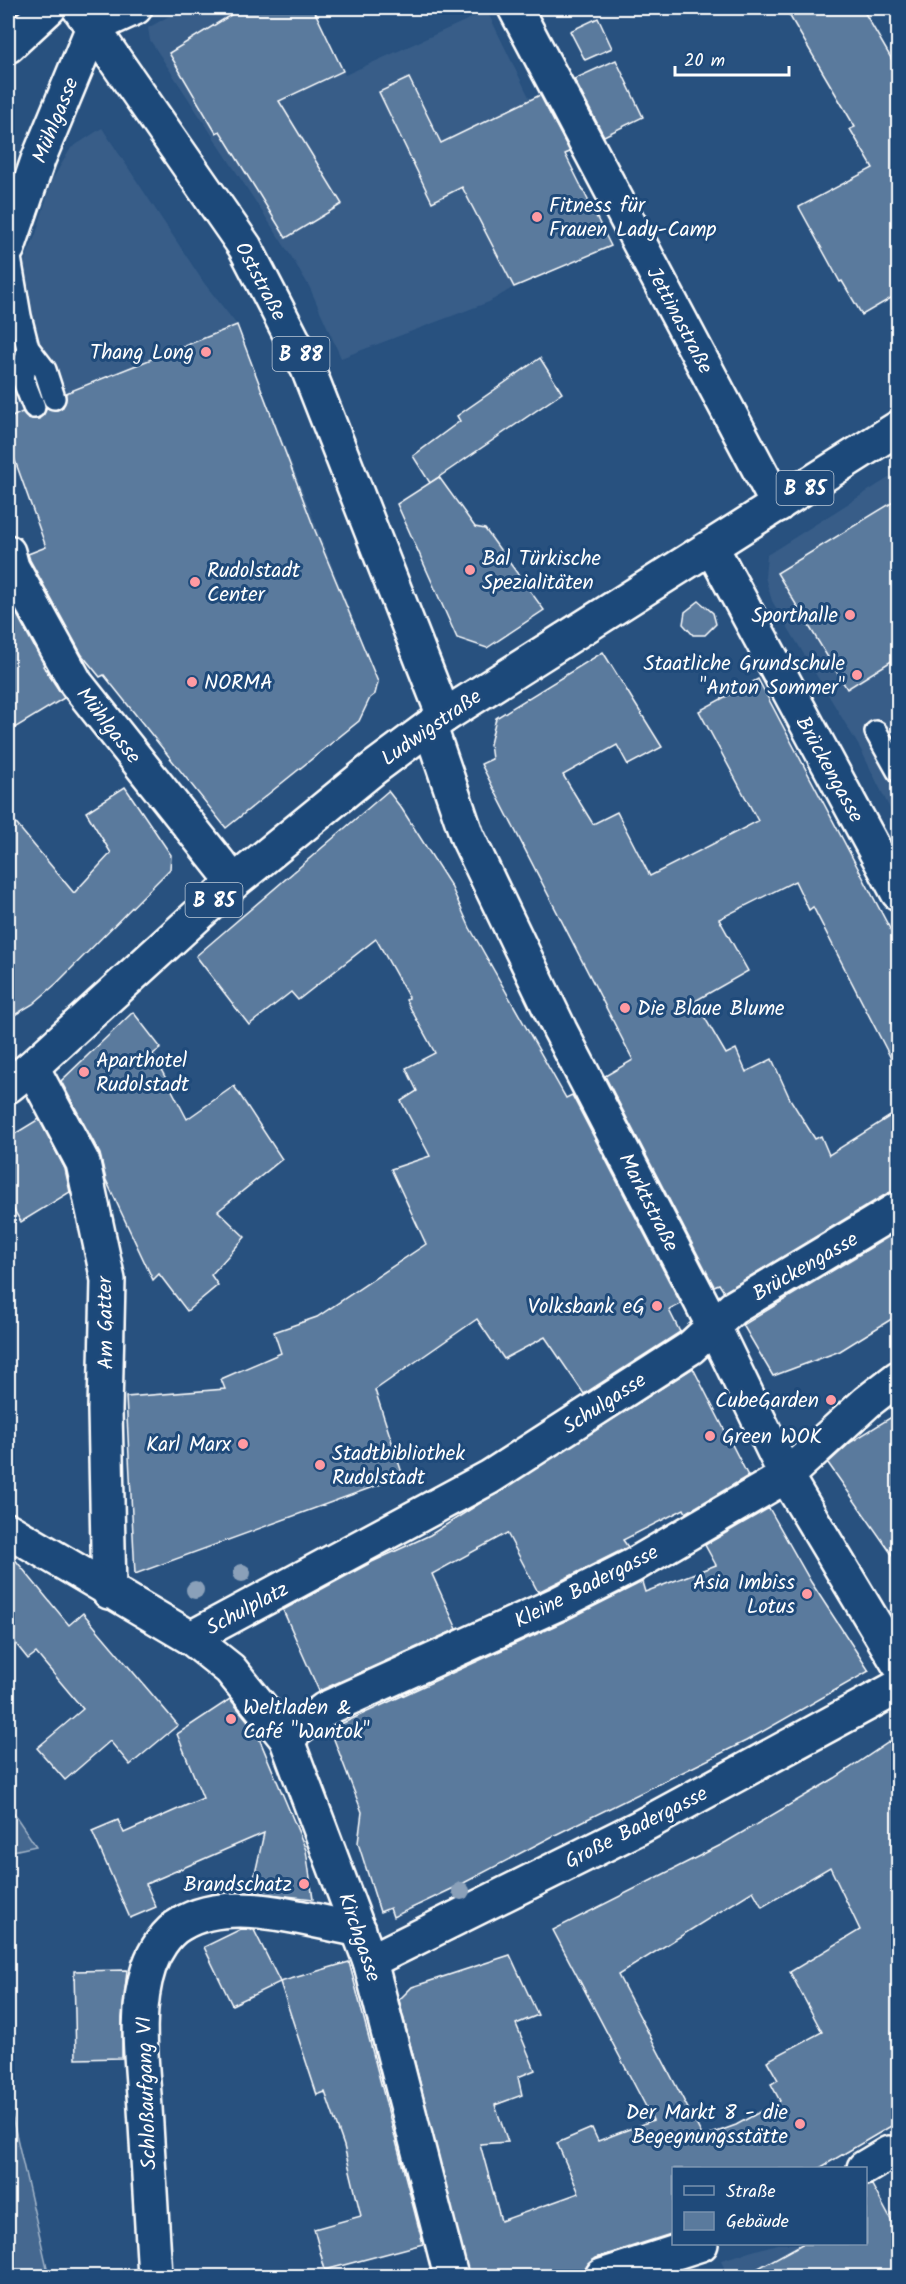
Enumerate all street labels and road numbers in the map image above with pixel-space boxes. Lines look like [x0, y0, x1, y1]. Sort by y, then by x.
street label: Mühlgasse [24, 72, 89, 169]
street label: Oststraße [225, 236, 295, 328]
street label: Jettinastraße [637, 261, 721, 381]
road number: B 88 [272, 337, 330, 371]
road number: B 85 [776, 471, 834, 505]
street label: Mühlgasse [67, 680, 149, 772]
street label: Ludwigstraße [375, 681, 490, 775]
street label: Brückengasse [786, 710, 872, 830]
road number: B 85 [186, 883, 242, 917]
street label: Marktstraße [609, 1148, 687, 1258]
street label: Brückengasse [747, 1223, 865, 1311]
street label: Am Gatter [89, 1275, 124, 1370]
street label: Schulgasse [556, 1364, 654, 1444]
street label: Kleine Badergasse [509, 1536, 665, 1638]
street label: Schulplatz [200, 1574, 295, 1645]
street label: Große Badergasse [559, 1778, 714, 1879]
street label: Kirchgasse [328, 1889, 389, 1987]
street label: Schloßaufgang VI [128, 2016, 167, 2170]

